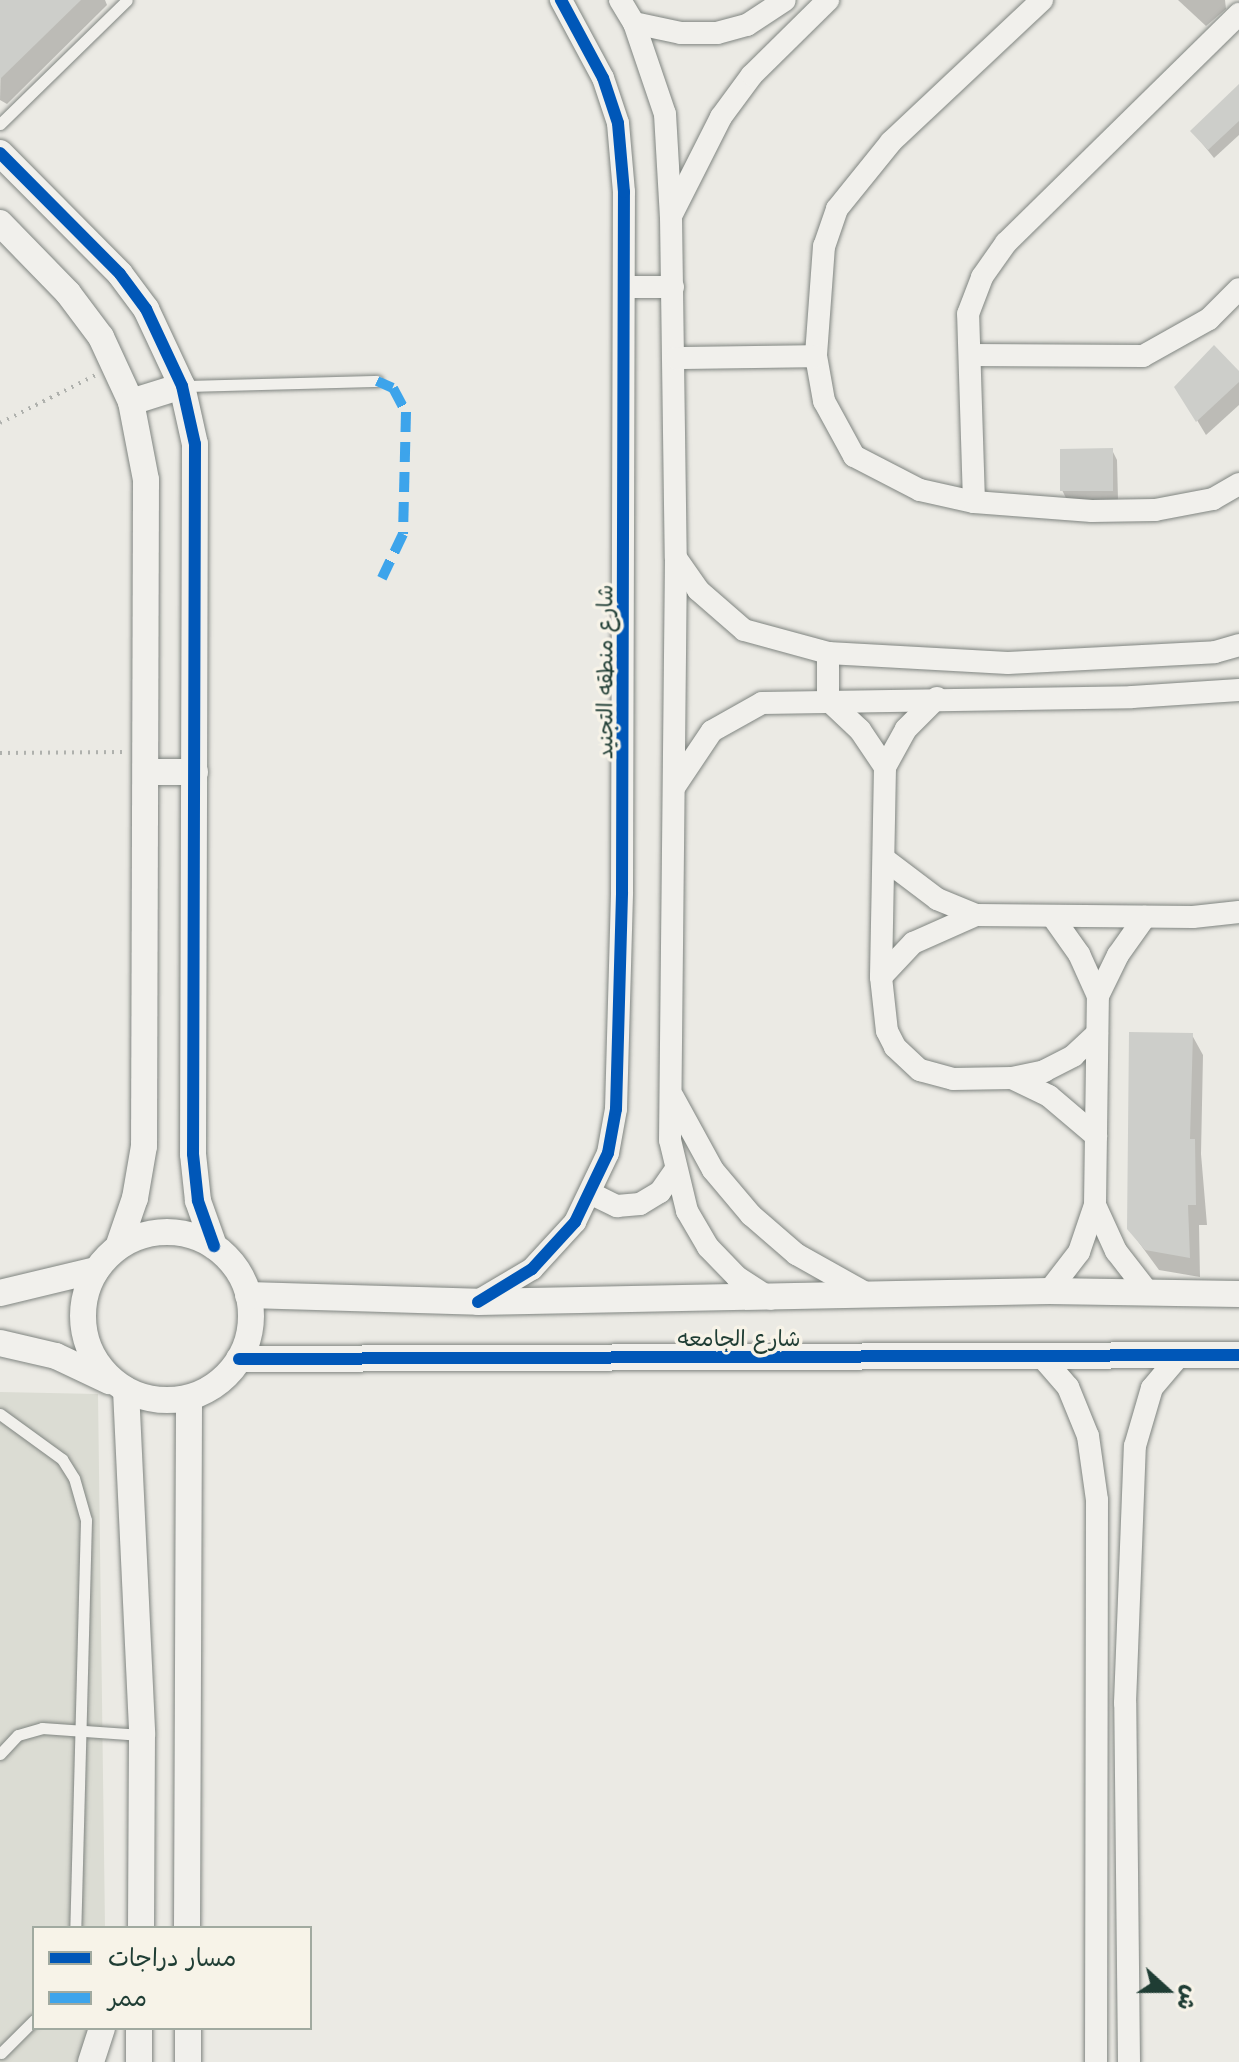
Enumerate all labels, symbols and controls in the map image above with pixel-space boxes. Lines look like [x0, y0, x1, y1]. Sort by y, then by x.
street label: شارع منطقه التجنيد [590, 585, 616, 759]
street label: شارع الجامعه [677, 1324, 801, 1350]
legend [32, 1926, 312, 2030]
text: مسار دراجات [108, 1938, 236, 1974]
north arrow [1127, 1950, 1207, 2030]
text: ممر [108, 1978, 147, 2014]
text: ش [1170, 1982, 1210, 2016]

